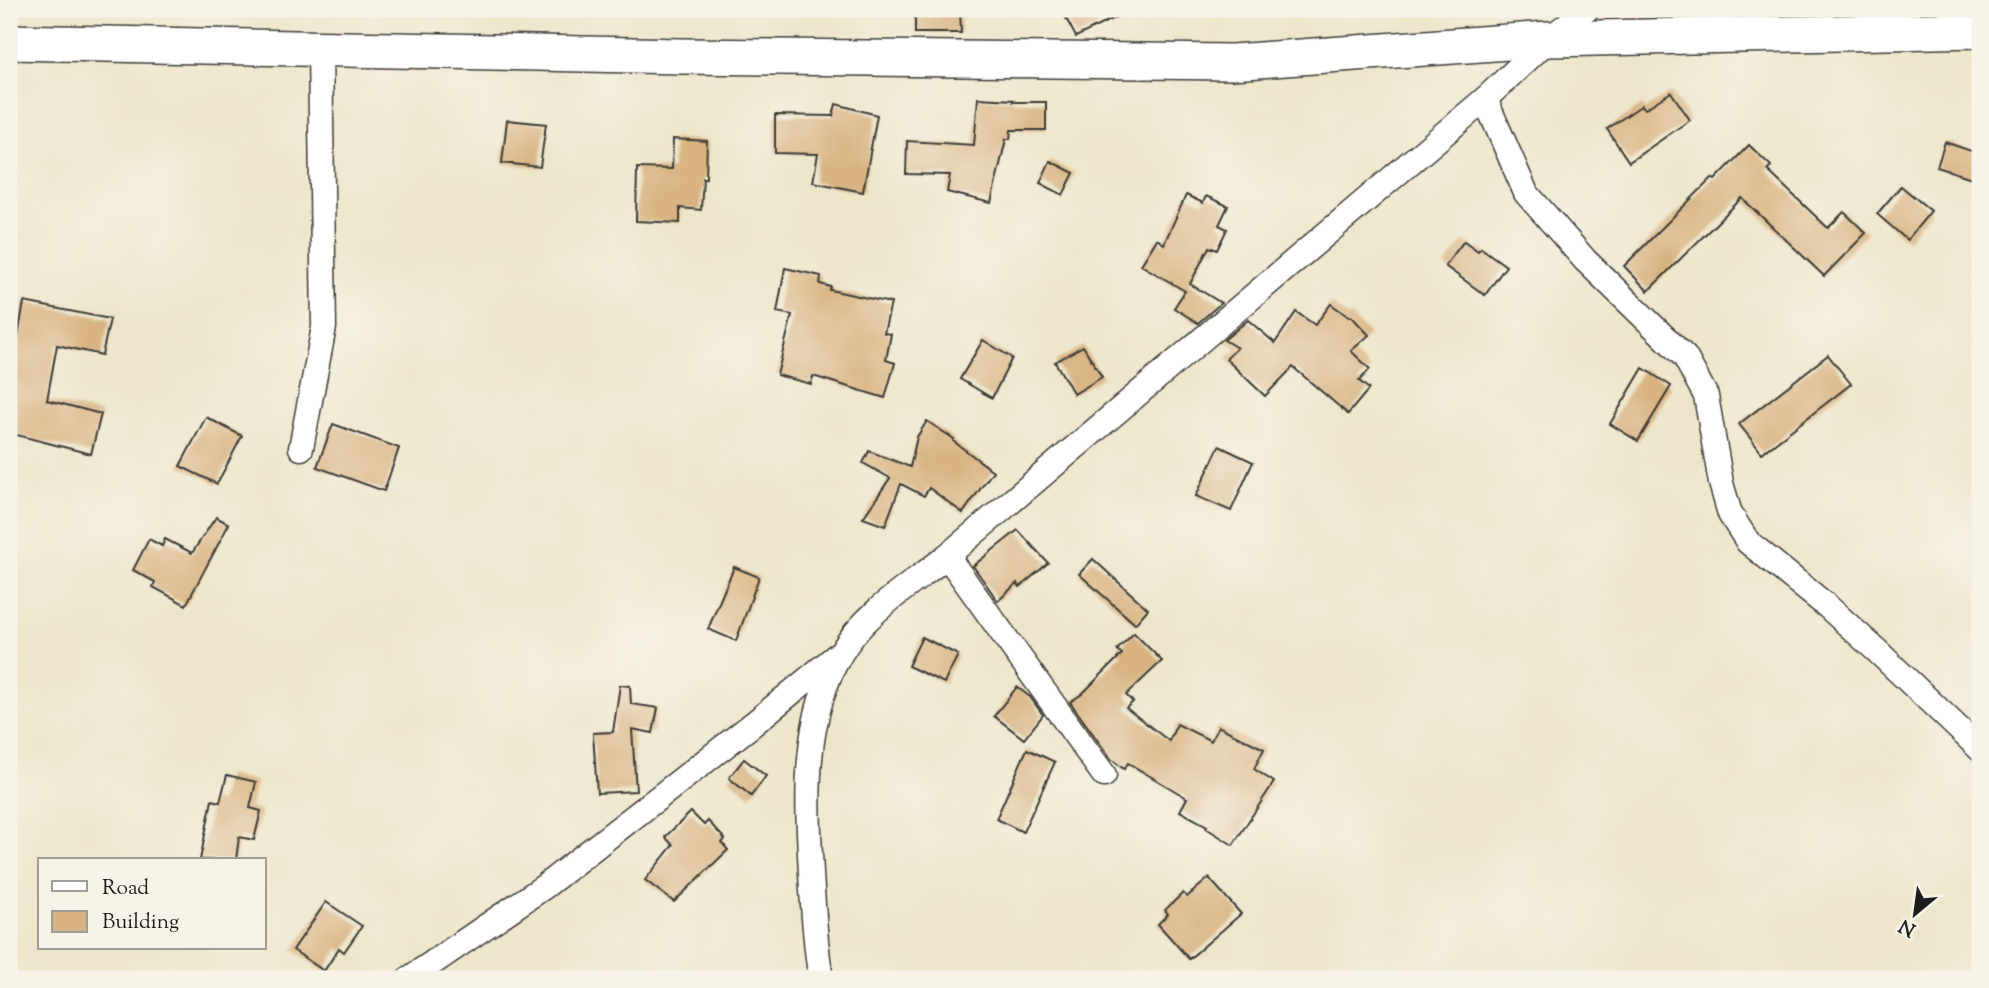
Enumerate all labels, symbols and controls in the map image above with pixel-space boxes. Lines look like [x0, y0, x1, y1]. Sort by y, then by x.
legend [38, 858, 266, 950]
text: Road [102, 874, 149, 904]
north arrow [1881, 880, 1951, 950]
text: Building [102, 908, 179, 938]
text: N [1895, 911, 1921, 942]

